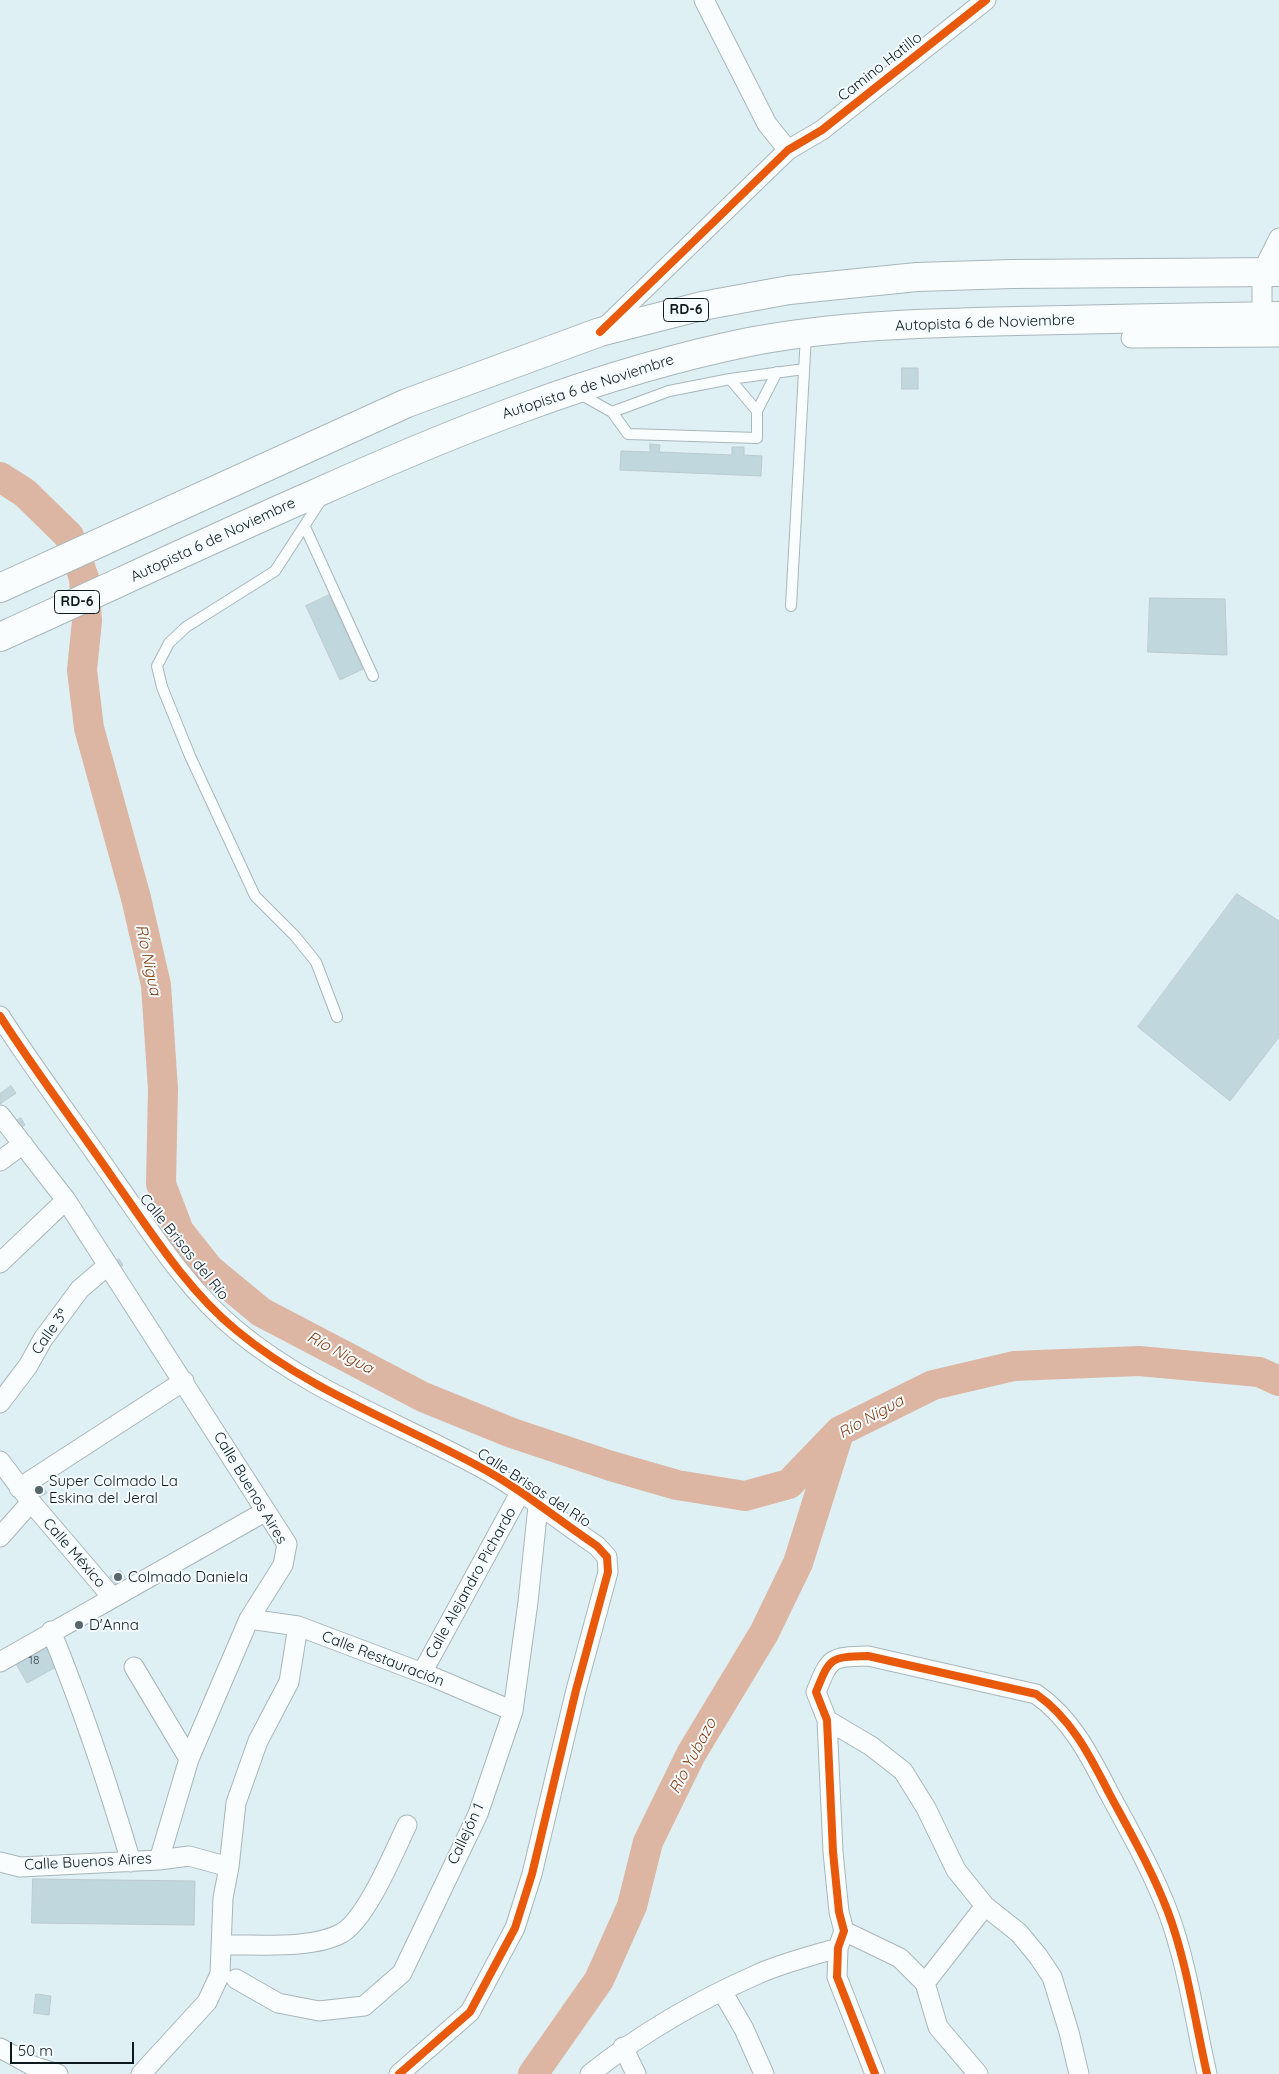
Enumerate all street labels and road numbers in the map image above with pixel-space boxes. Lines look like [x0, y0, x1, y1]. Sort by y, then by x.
street label: Camino Hatillo [834, 29, 926, 105]
road number: RD-6 [664, 298, 708, 322]
street label: Autopista 6 de Noviembre [895, 311, 1075, 335]
street label: Autopista 6 de Noviembre [500, 351, 676, 423]
street label: Autopista 6 de Noviembre [128, 494, 298, 586]
road number: RD-6 [54, 590, 100, 614]
street label: Calle Brisas del Río [136, 1190, 232, 1304]
street label: Calle 3ª [28, 1306, 72, 1358]
street label: Calle Buenos Aires [209, 1429, 291, 1547]
street label: Calle Brisas del Río [474, 1445, 594, 1531]
street label: Calle Alejandro Pichardo [422, 1504, 520, 1662]
street label: Calle México [39, 1515, 109, 1591]
street label: Calle Restauración [319, 1627, 447, 1691]
street label: Callejón 1 [444, 1800, 488, 1868]
street label: Calle Buenos Aires [24, 1850, 152, 1874]

